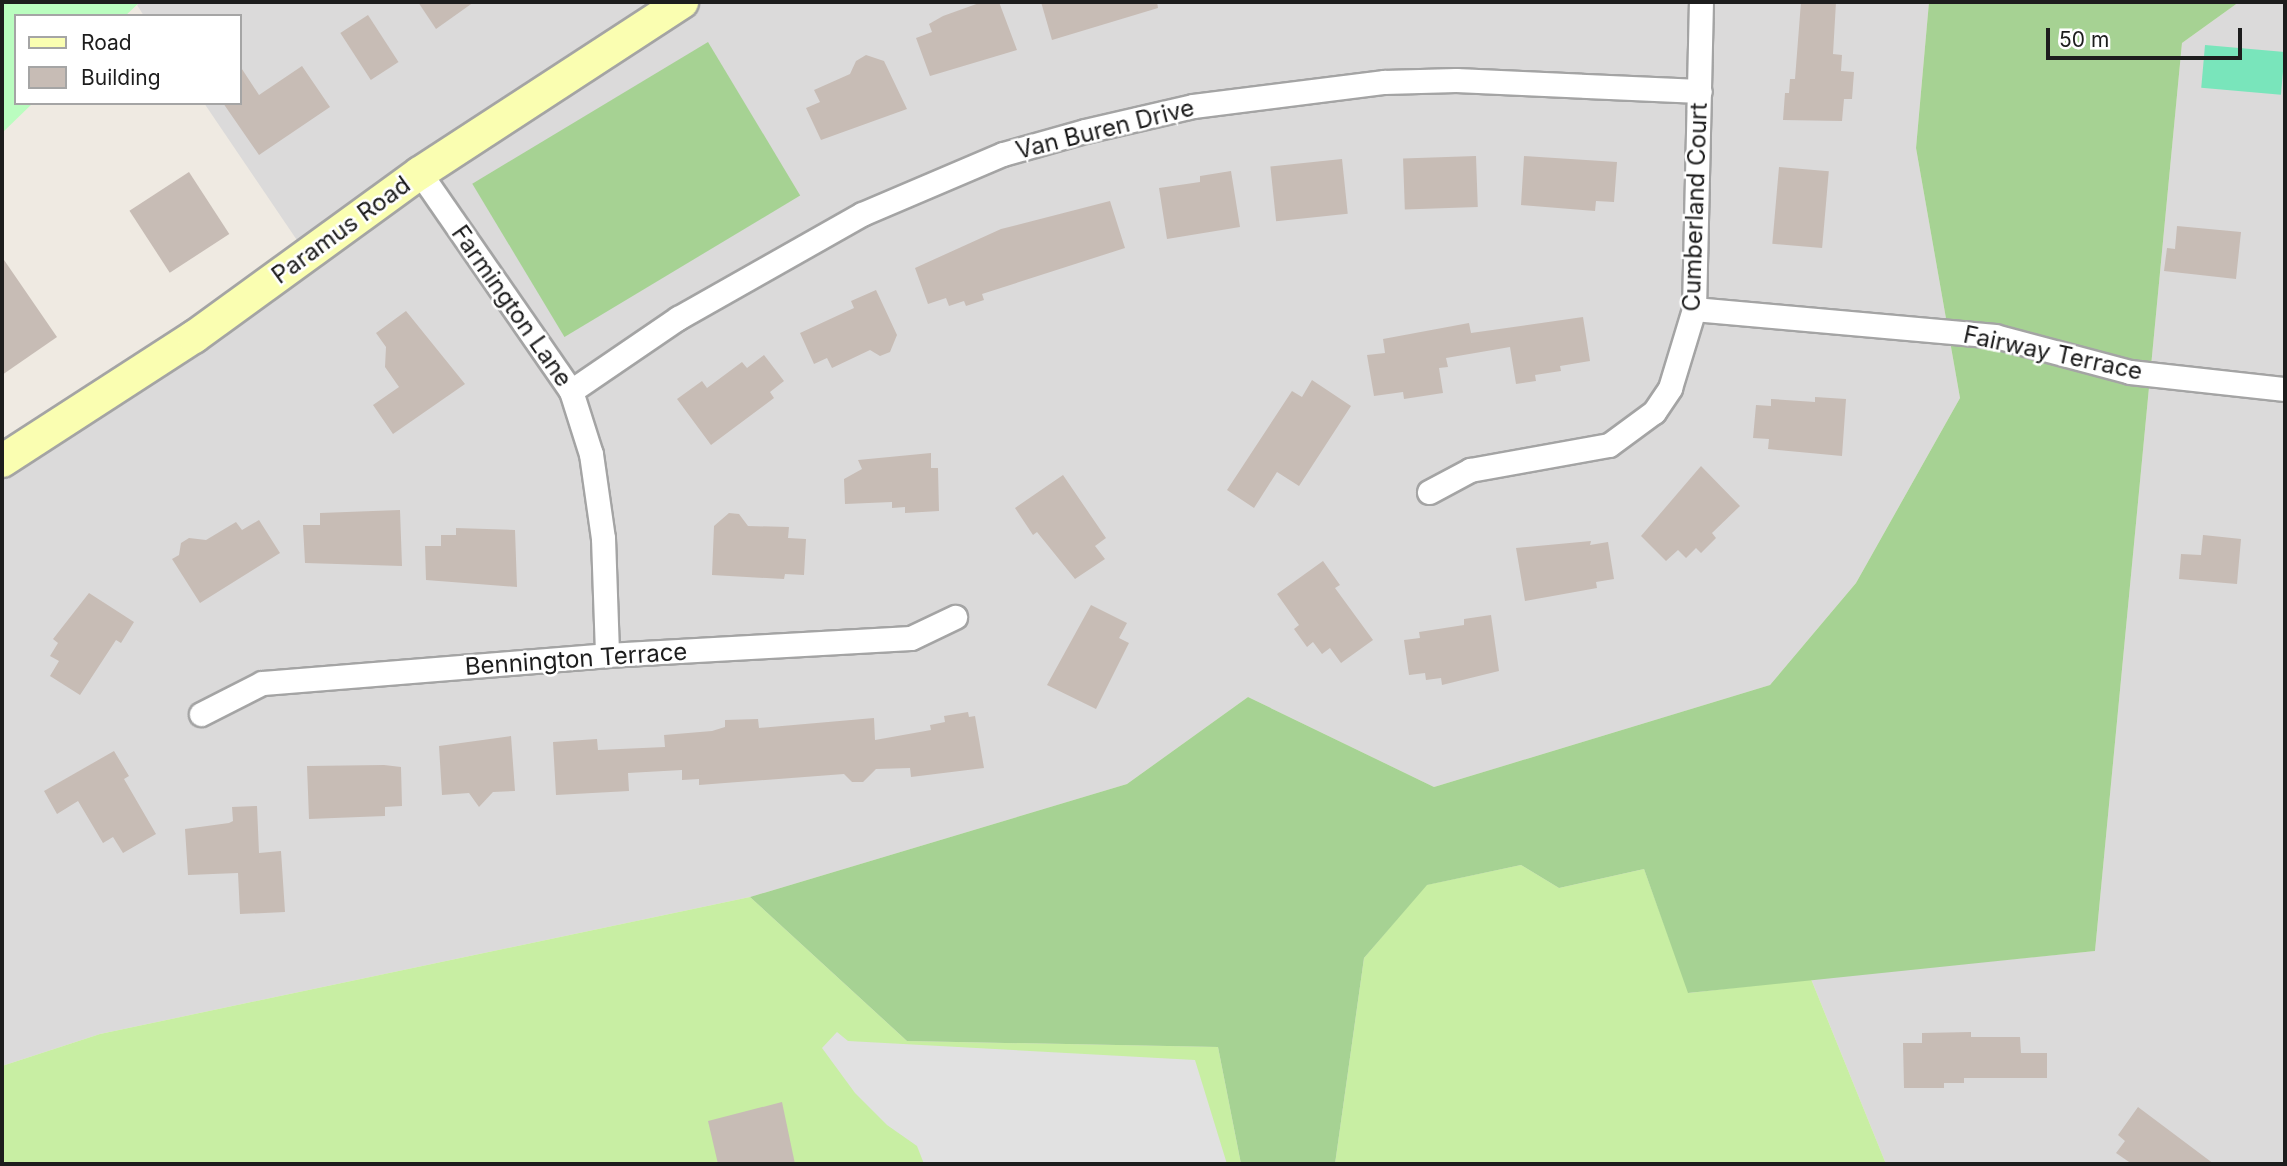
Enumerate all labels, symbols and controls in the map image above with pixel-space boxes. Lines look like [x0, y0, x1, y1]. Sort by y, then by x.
legend [14, 14, 242, 105]
scale bar [2049, 14, 2245, 58]
text: 50 m [2059, 27, 2109, 52]
text: Road [81, 30, 132, 55]
text: Building [81, 65, 161, 90]
street label: Van Buren Drive [1013, 93, 1197, 165]
street label: Cumberland Court [1677, 102, 1713, 312]
street label: Paramus Road [266, 170, 416, 290]
street label: Farmington Lane [446, 220, 578, 392]
street label: Fairway Terrace [1961, 320, 2145, 386]
street label: Bennington Terrace [464, 637, 688, 681]

